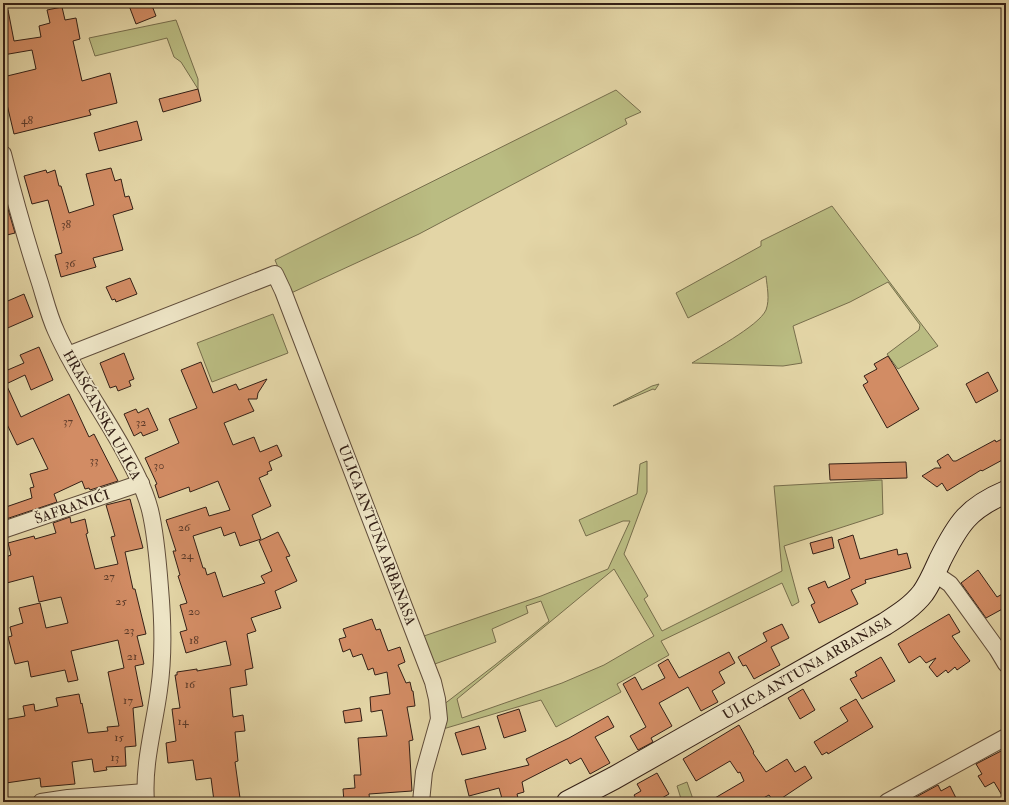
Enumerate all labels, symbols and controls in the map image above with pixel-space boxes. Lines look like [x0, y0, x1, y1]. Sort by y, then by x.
house number: 48 [21, 113, 33, 128]
house number: 38 [61, 217, 71, 232]
house number: 36 [65, 256, 76, 271]
street label: HRAŠĆANSKA ULICA [59, 347, 146, 483]
house number: 37 [63, 414, 74, 429]
house number: 32 [136, 415, 146, 430]
street label: ULICA ANTUNA ARBANASA [335, 442, 419, 628]
house number: 33 [89, 453, 99, 468]
house number: 30 [154, 458, 164, 473]
street label: ŠAFRANIĆI [32, 485, 112, 528]
house number: 26 [178, 520, 191, 535]
house number: 24 [181, 548, 194, 563]
house number: 27 [103, 569, 115, 584]
house number: 25 [115, 594, 127, 609]
house number: 20 [188, 604, 200, 619]
street label: ULICA ANTUNA ARBANASA [720, 613, 895, 723]
house number: 23 [124, 623, 134, 638]
house number: 18 [189, 633, 199, 648]
house number: 21 [127, 649, 137, 664]
house number: 16 [185, 677, 196, 692]
house number: 17 [123, 693, 133, 708]
house number: 14 [178, 714, 189, 729]
house number: 15 [114, 730, 124, 745]
house number: 13 [111, 750, 119, 765]

